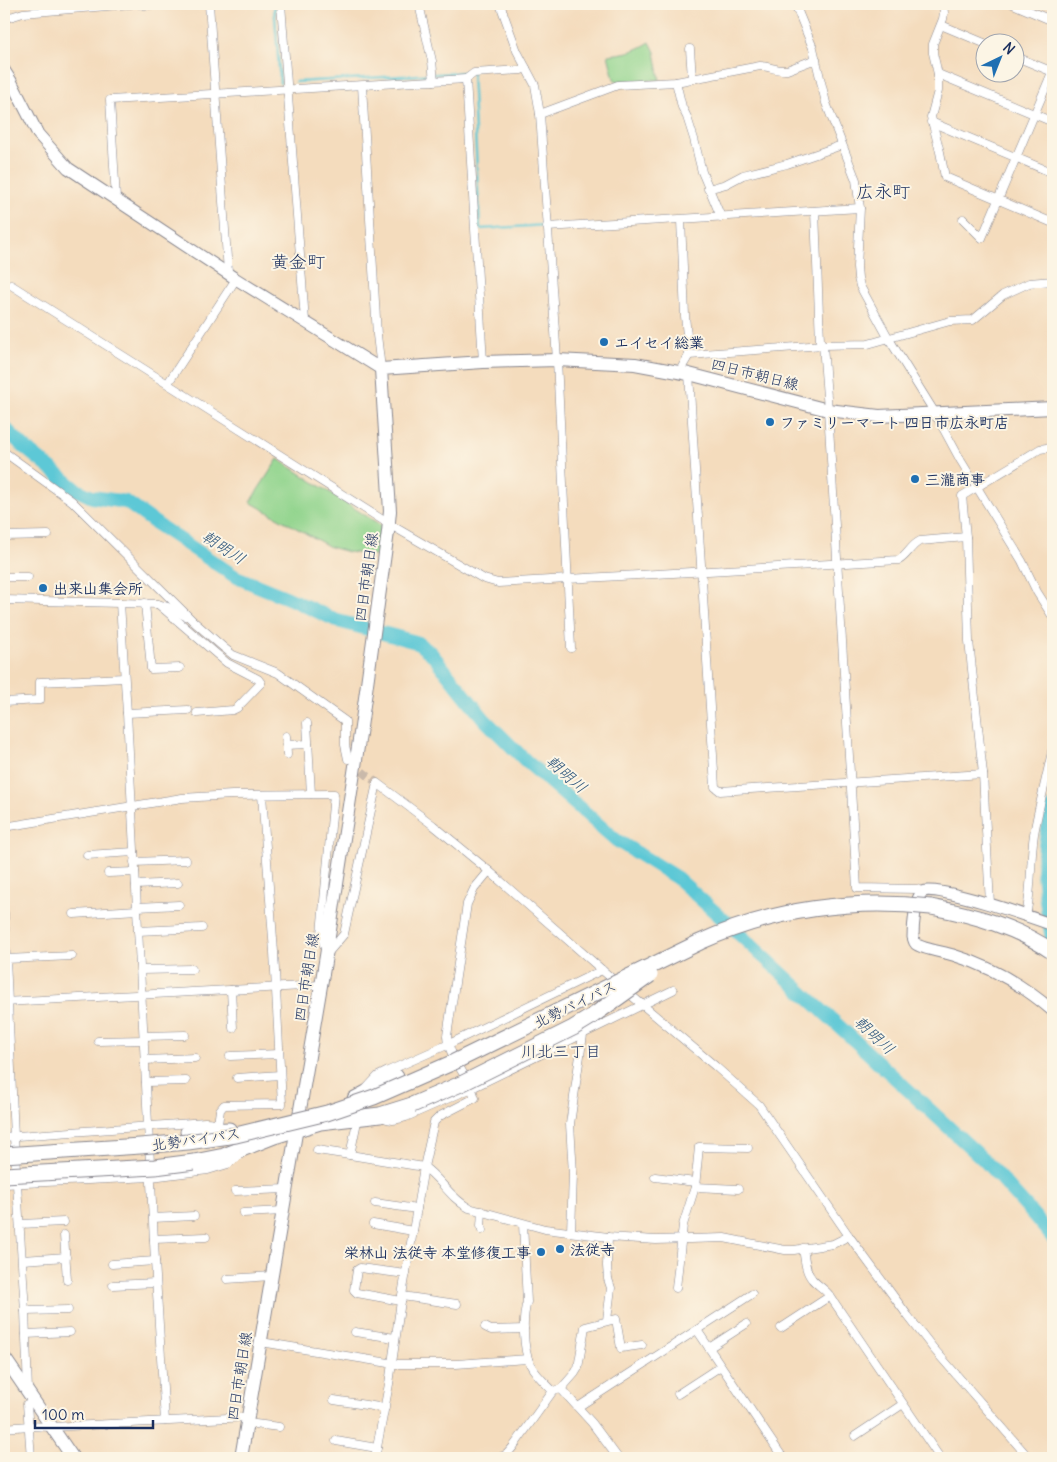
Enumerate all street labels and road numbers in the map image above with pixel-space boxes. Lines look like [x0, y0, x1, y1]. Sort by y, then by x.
street label: 四日市朝日線 [709, 354, 801, 394]
street label: 四日市朝日線 [350, 531, 382, 623]
street label: 四日市朝日線 [290, 931, 322, 1023]
street label: 北勢バイパス [531, 976, 619, 1032]
street label: 北勢バイパス [150, 1123, 242, 1155]
street label: 四日市朝日線 [223, 1330, 255, 1422]

